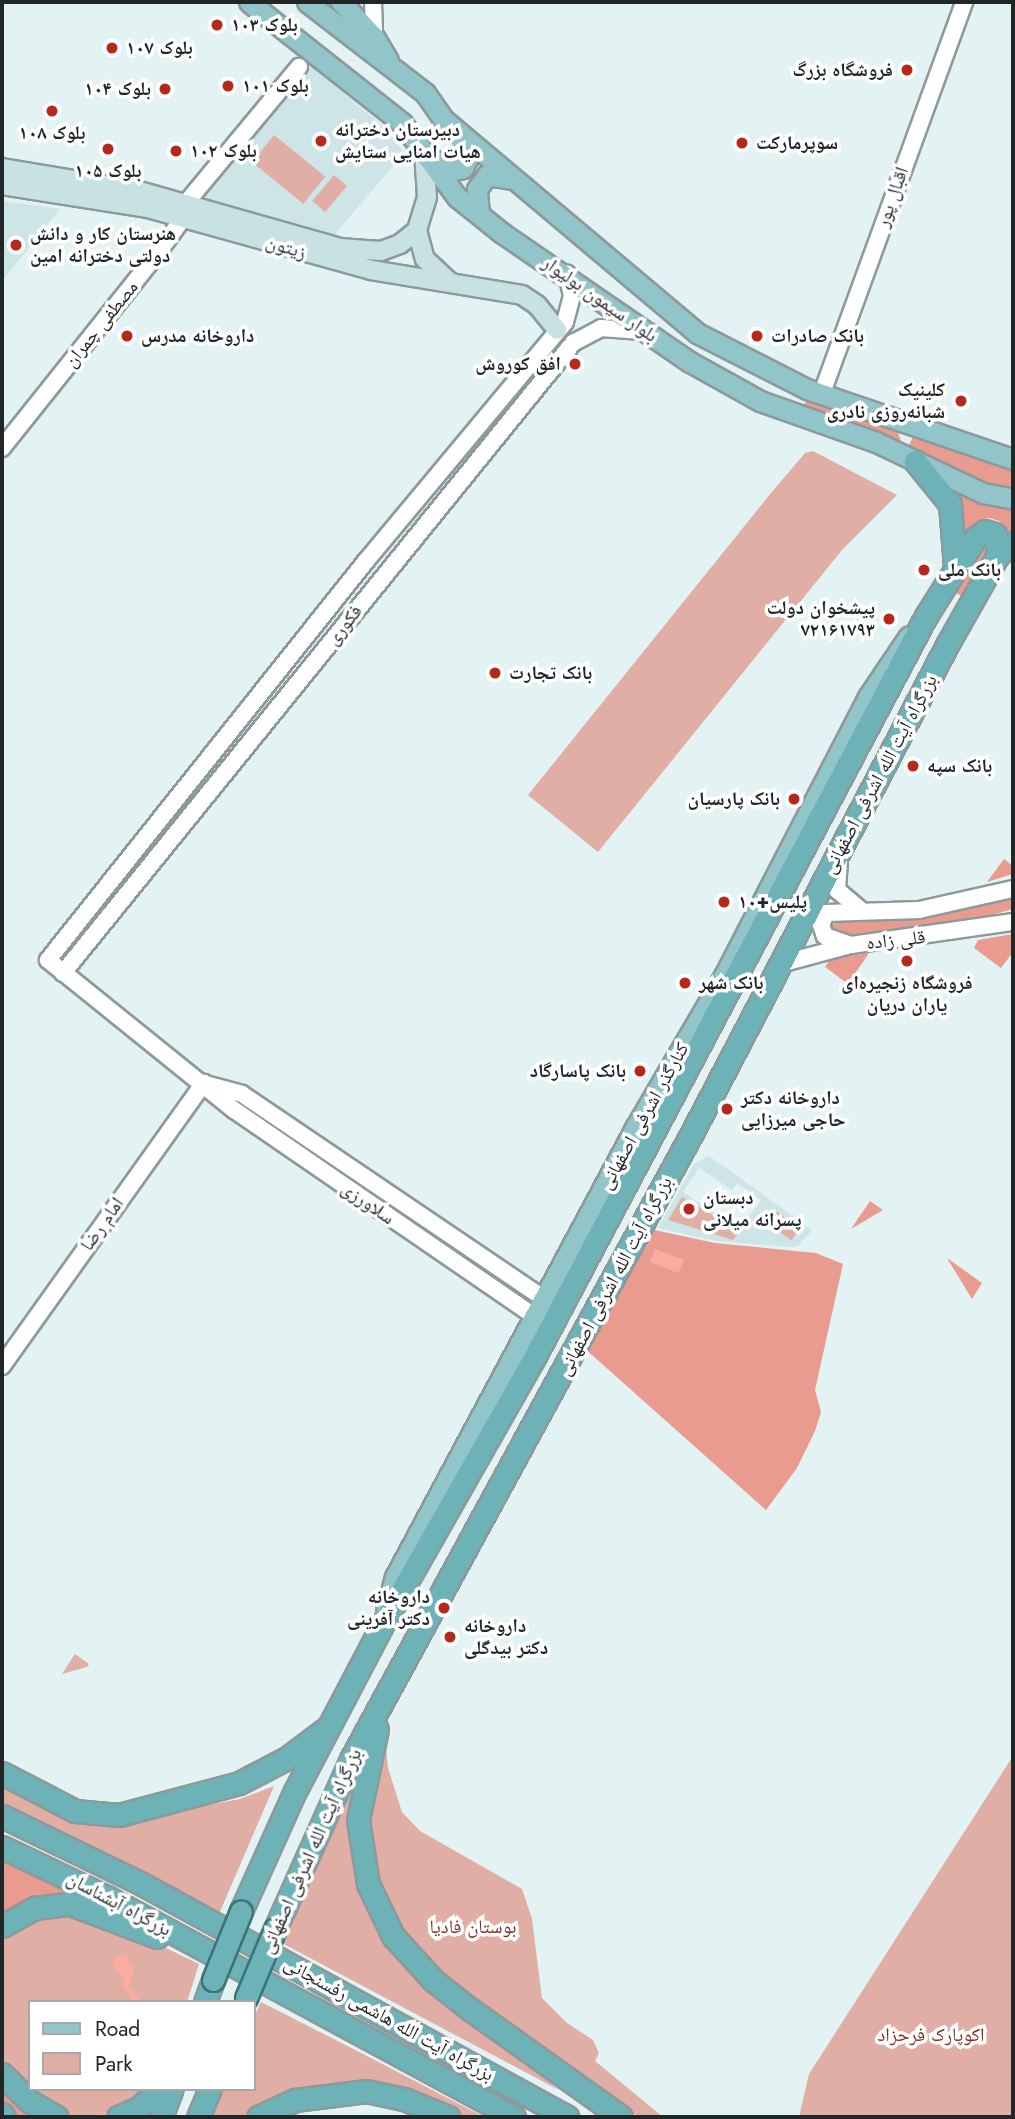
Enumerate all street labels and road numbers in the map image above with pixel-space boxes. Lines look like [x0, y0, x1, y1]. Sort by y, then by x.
street label: اقبال پور [871, 164, 913, 230]
street label: زیتون [263, 230, 309, 264]
street label: بلوار سیمون بولیوار [538, 251, 662, 347]
street label: مصطفی چمران [59, 276, 143, 372]
street label: فکوری [321, 600, 367, 650]
street label: بزرگراه آیت الله اشرفی اصفهانی [818, 671, 942, 877]
street label: قلی زاده [866, 926, 926, 954]
street label: کنارگذر اشرفی اصفهانی [594, 1039, 694, 1193]
street label: بزرگراه آیت الله اشرفی اصفهانی [553, 1173, 677, 1379]
street label: سلاورزی [337, 1177, 399, 1229]
street label: امام رضا [75, 1193, 129, 1255]
street label: بزرگراه آیت الله اشرفی اصفهانی [255, 1745, 367, 1957]
street label: بزرگراه آبشناسان [63, 1867, 175, 1941]
street label: بزرگراه آیت الله هاشمی رفسنجانی [280, 1952, 498, 2086]

